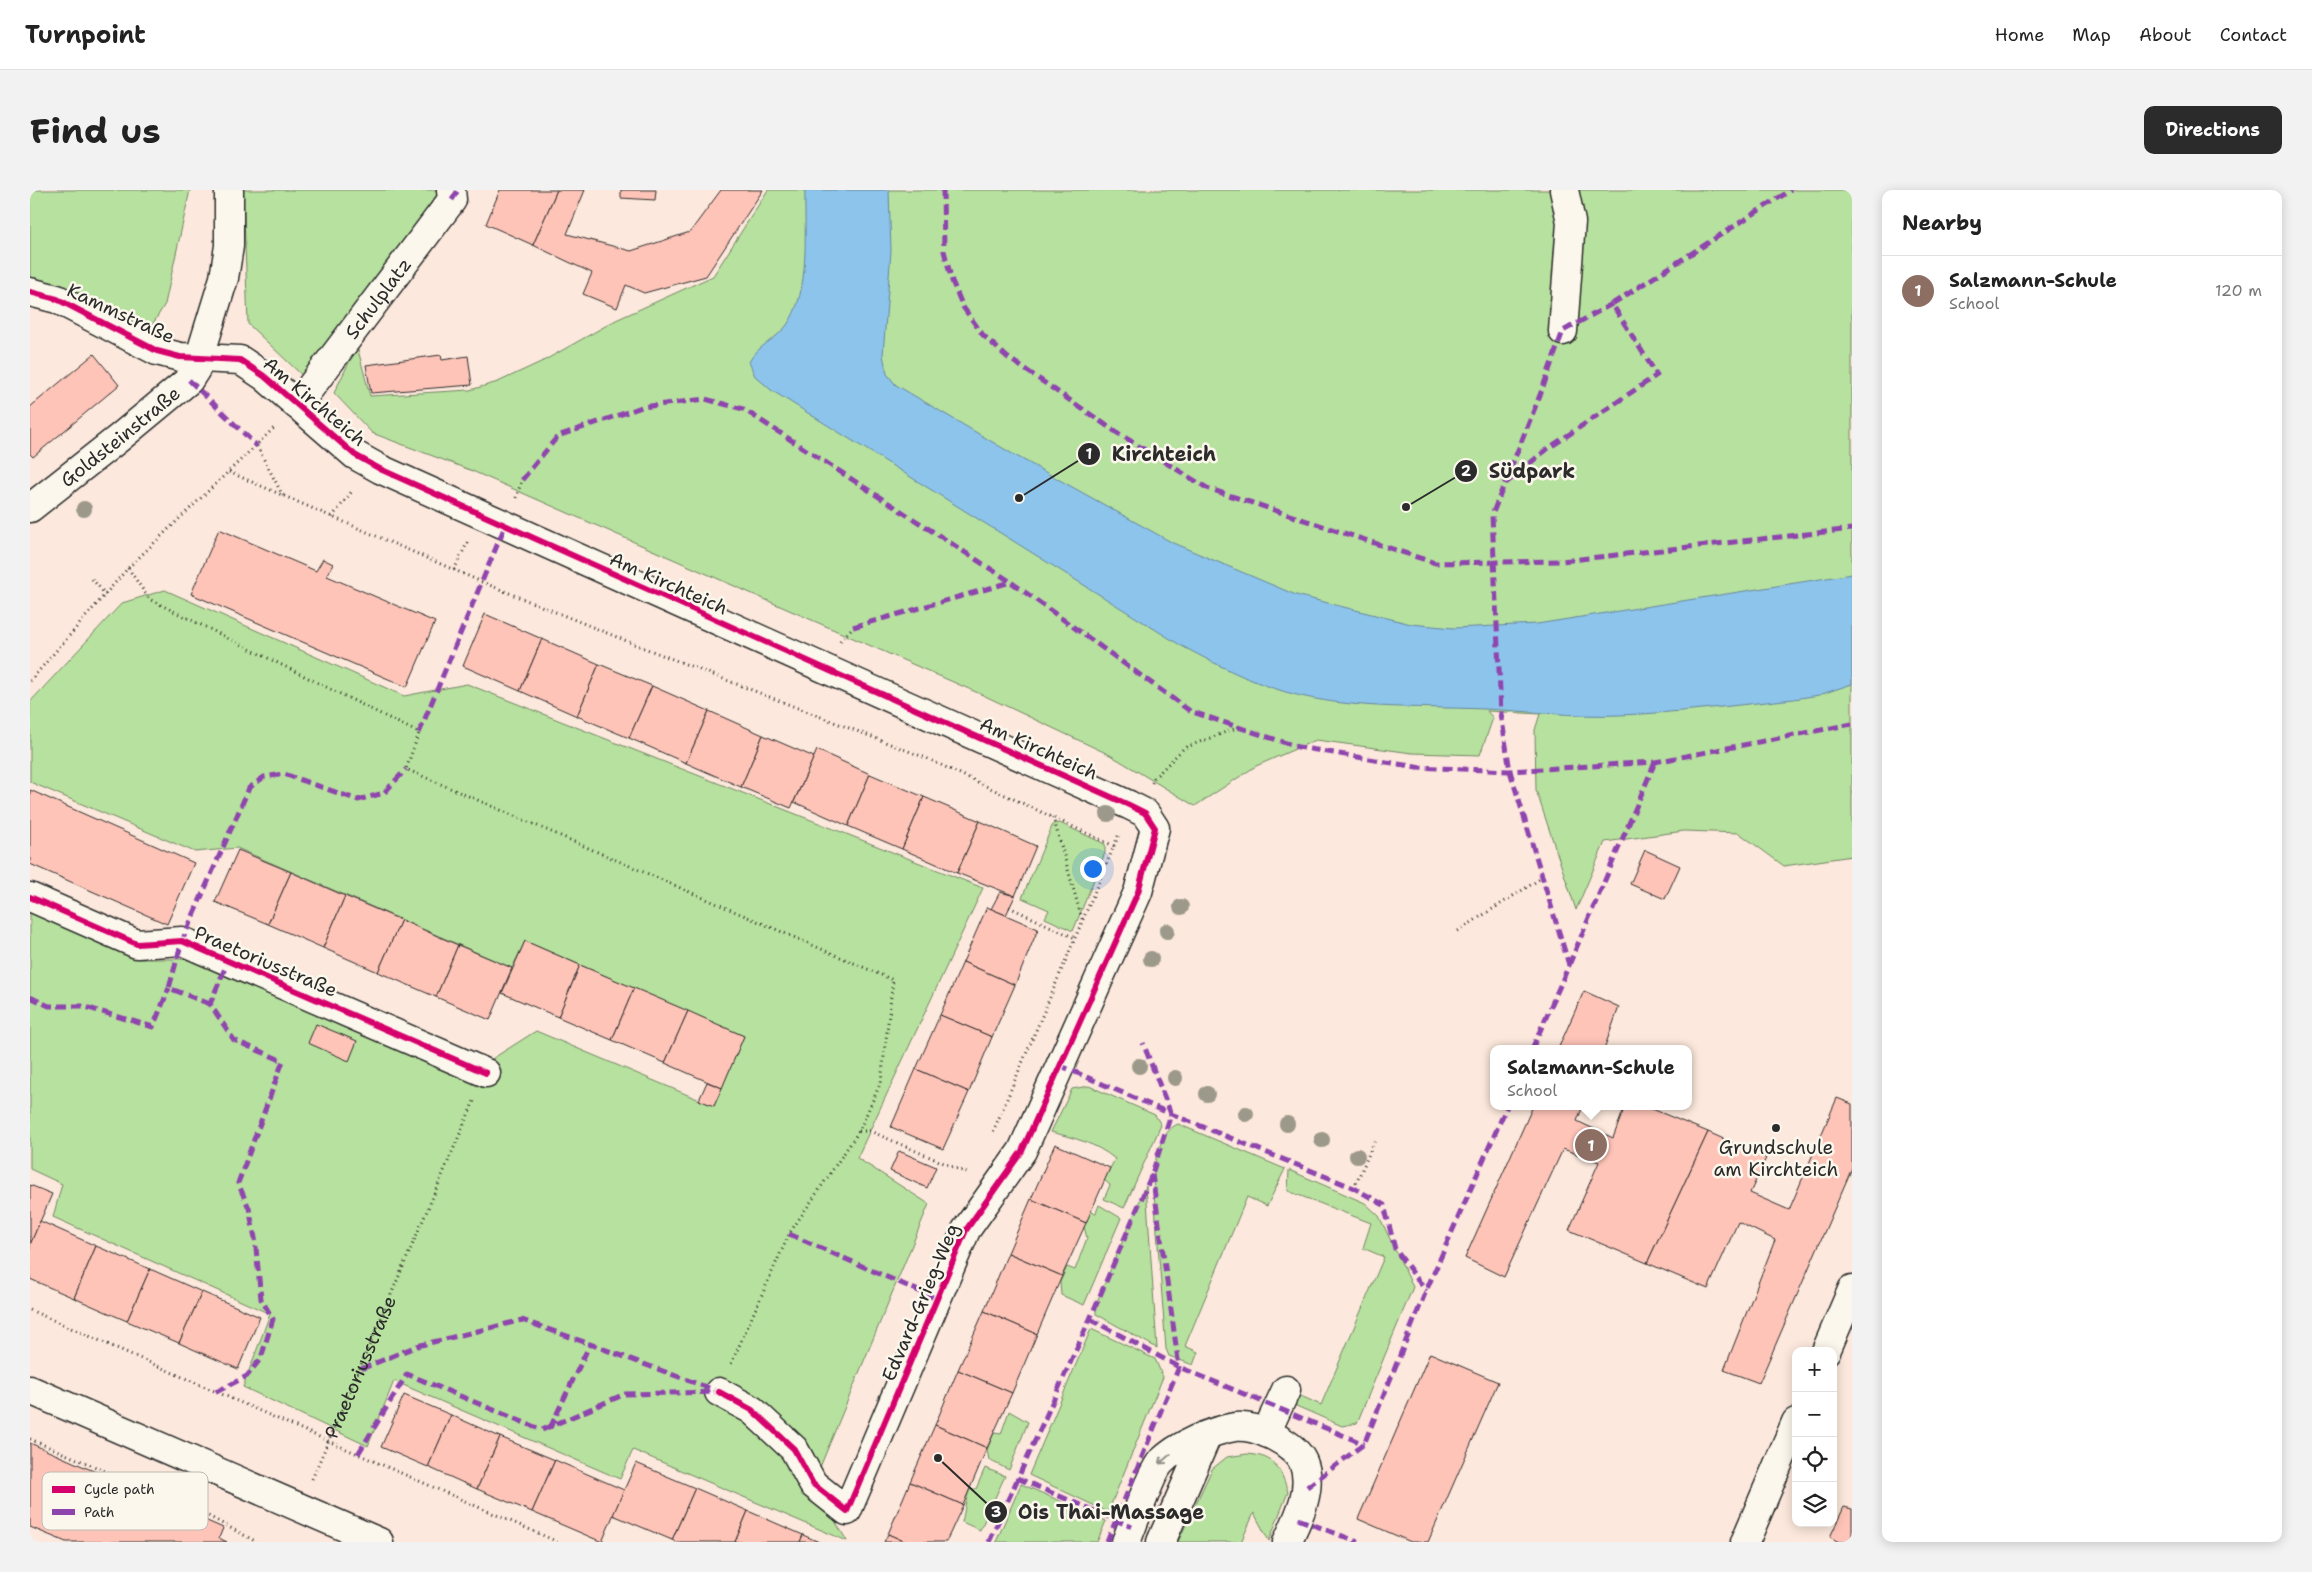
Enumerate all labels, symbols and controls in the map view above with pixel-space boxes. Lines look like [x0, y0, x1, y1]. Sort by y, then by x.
text: Turnpoint [25, 19, 146, 51]
text: Home [1995, 23, 2044, 47]
text: Map [2072, 23, 2111, 47]
text: About [2139, 23, 2192, 47]
text: Contact [2220, 23, 2287, 47]
button: Directions [2144, 106, 2282, 154]
text: Find us [30, 107, 161, 154]
text: Nearby [1902, 209, 1982, 237]
street label: Schulplatz [339, 253, 417, 344]
text: Salzmann-Schule [1949, 268, 2117, 293]
street label: Kammstraße [63, 278, 179, 349]
text: 1 [1914, 280, 1922, 301]
text: 120 m [2215, 280, 2262, 301]
text: School [1949, 293, 1999, 314]
street label: Am Kirchteich [258, 351, 371, 452]
street label: Goldsteinstraße [55, 381, 185, 493]
callout: Kirchteich [1077, 436, 1226, 471]
text: Kirchteich [1112, 441, 1216, 467]
text: 1 [1086, 444, 1093, 464]
callout: Südpark [1454, 453, 1585, 488]
text: Südpark [1489, 458, 1575, 484]
text: 2 [1461, 461, 1472, 481]
street label: Am Kirchteich [606, 546, 732, 621]
street label: Am Kirchteich [976, 711, 1102, 786]
your location [1080, 856, 1106, 882]
street label: Praetoriusstraße [191, 920, 341, 1003]
popup [1490, 1045, 1692, 1110]
text: Salzmann-Schule [1507, 1055, 1675, 1080]
text: School [1507, 1080, 1557, 1101]
marker: Grundschule am Kirchteich [1770, 1122, 1782, 1134]
pin: 1 [1575, 1126, 1607, 1164]
place label: Grundschule am Kirchteich [1714, 1135, 1838, 1182]
street label: Edvard-Grieg-Weg [876, 1220, 965, 1385]
street label: Praetoriusstraße [319, 1292, 402, 1442]
map controls [1792, 1347, 1837, 1527]
button: + [1792, 1347, 1837, 1392]
button: − [1792, 1392, 1837, 1437]
button: locate [1792, 1437, 1837, 1482]
one-way arrow [1159, 1453, 1172, 1465]
legend [42, 1472, 208, 1530]
text: Cycle path [84, 1480, 155, 1498]
button: layers [1792, 1482, 1837, 1527]
callout: Ois Thai-Massage [983, 1494, 1215, 1529]
text: Ois Thai-Massage [1018, 1499, 1204, 1525]
text: 3 [991, 1502, 1001, 1522]
text: Path [84, 1503, 115, 1521]

